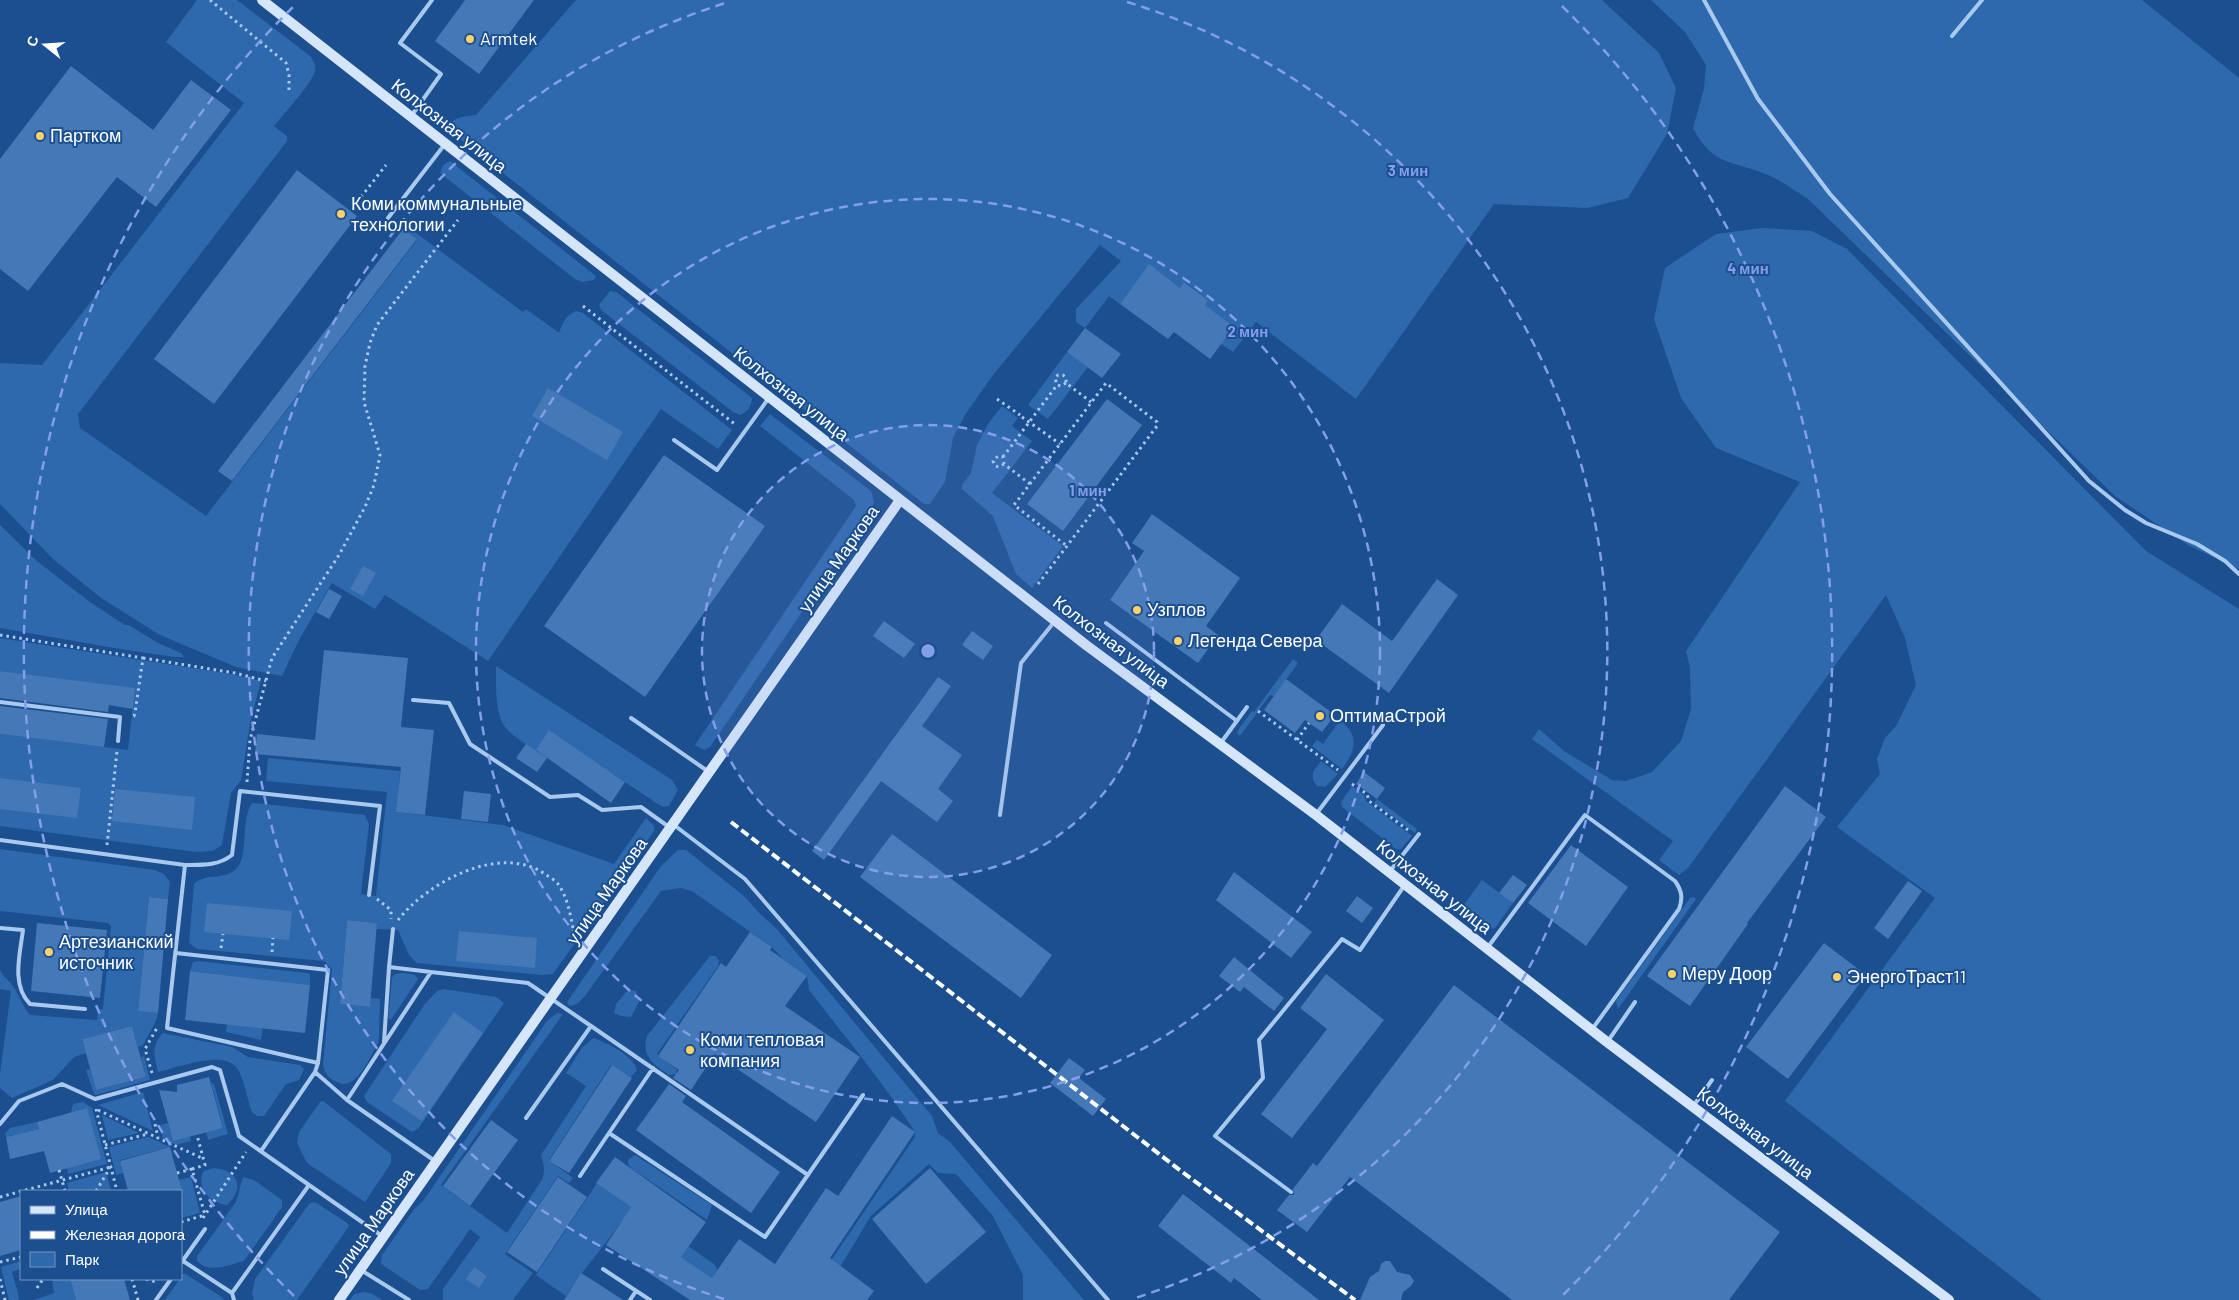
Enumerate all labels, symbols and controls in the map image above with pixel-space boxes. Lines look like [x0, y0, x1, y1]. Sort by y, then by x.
north arrow [20, 20, 70, 70]
place label: Armtek [480, 27, 537, 49]
marker: Armtek [464, 33, 476, 45]
text: С [22, 34, 42, 48]
street label: Колхозная улица [388, 73, 512, 178]
place label: Партком [50, 124, 121, 146]
marker: Партком [34, 130, 46, 142]
text: 3 мин [1388, 161, 1428, 179]
place label: Коми коммунальные технологии [351, 192, 522, 235]
marker: Коми коммунальные технологии [335, 208, 347, 220]
text: 4 мин [1727, 259, 1769, 277]
text: 2 мин [1228, 322, 1268, 340]
street label: Колхозная улица [730, 341, 854, 446]
text: 1 мин [1069, 481, 1107, 499]
street label: улица Маркова [793, 500, 884, 616]
street label: Колхозная улица [1049, 590, 1175, 693]
place label: Узплов [1147, 598, 1206, 620]
marker: Узплов [1131, 604, 1143, 616]
place label: Легенда Севера [1188, 629, 1323, 651]
marker: Легенда Севера [1172, 635, 1184, 647]
centre of rings [919, 642, 937, 660]
place label: ОптимаСтрой [1330, 704, 1446, 726]
marker: ОптимаСтрой [1314, 710, 1326, 722]
street label: улица Маркова [561, 832, 652, 948]
street label: Колхозная улица [1373, 834, 1497, 939]
place label: Артезианский источник [59, 930, 174, 973]
marker: Артезианский источник [43, 946, 55, 958]
place label: Меру Доор [1682, 962, 1772, 984]
place label: ЭнергоТраст11 [1847, 965, 1966, 987]
marker: Меру Доор [1666, 968, 1678, 980]
marker: ЭнергоТраст11 [1831, 971, 1843, 983]
place label: Коми тепловая компания [700, 1028, 824, 1071]
marker: Коми тепловая компания [684, 1044, 696, 1056]
street label: Колхозная улица [1693, 1081, 1819, 1184]
street label: улица Маркова [328, 1163, 419, 1279]
legend [20, 1190, 182, 1280]
text: Улица [65, 1200, 108, 1218]
text: Железная дорога [65, 1225, 186, 1243]
text: Парк [65, 1250, 99, 1268]

